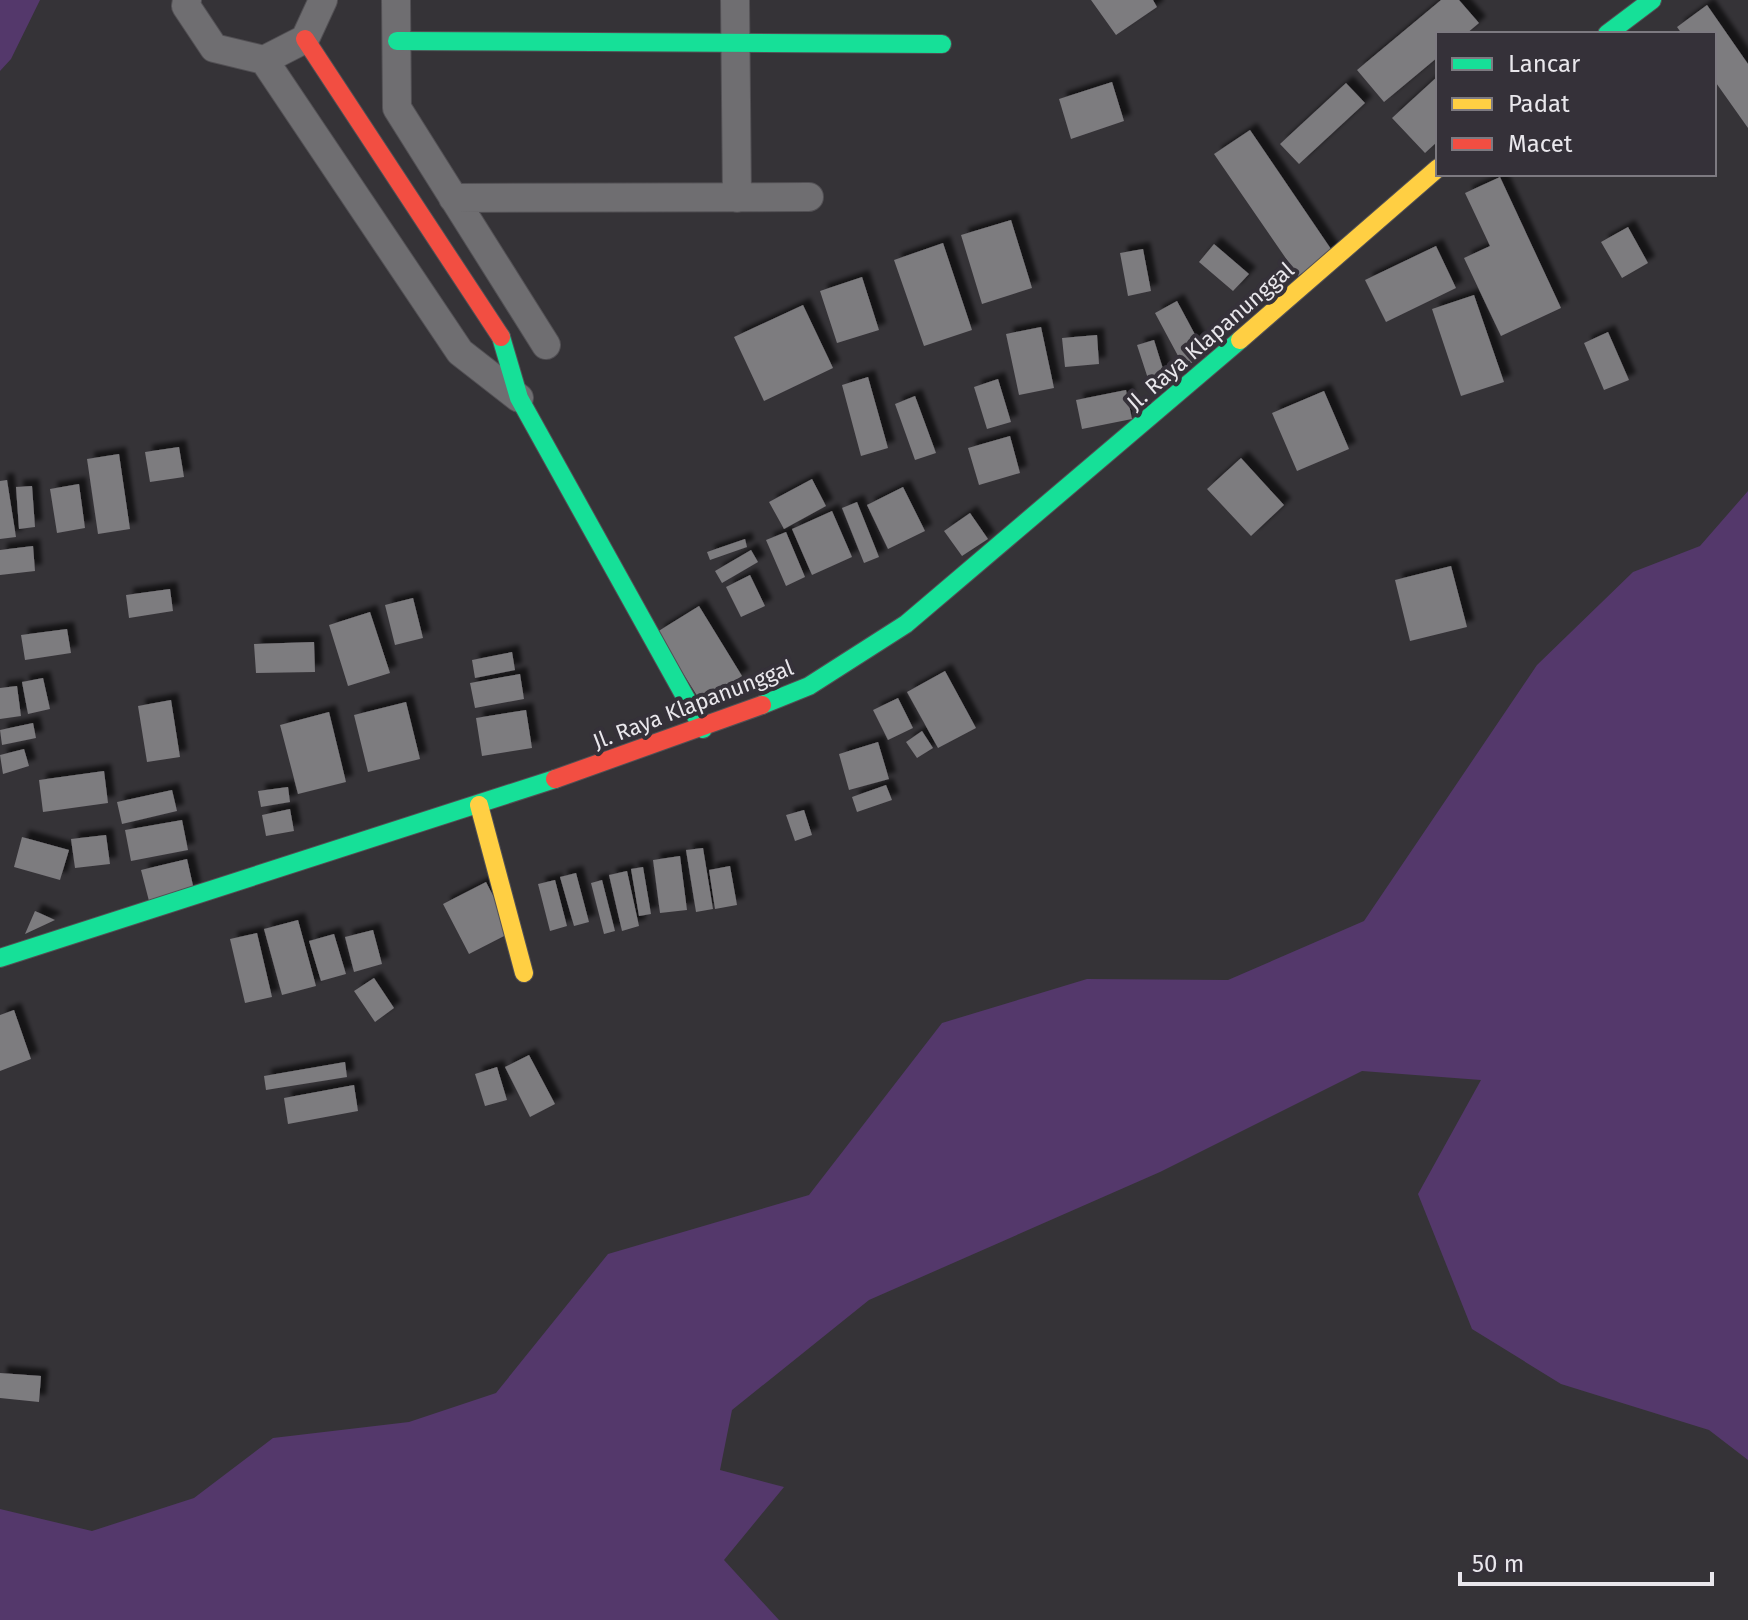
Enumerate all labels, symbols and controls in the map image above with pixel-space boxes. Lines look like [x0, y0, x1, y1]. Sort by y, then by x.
legend [1436, 32, 1716, 176]
text: Lancar [1508, 50, 1581, 78]
text: Padat [1508, 90, 1570, 118]
text: Macet [1508, 130, 1573, 158]
street label: Jl. Raya Klapanunggal [1121, 256, 1299, 416]
street label: Jl. Raya Klapanunggal [589, 654, 797, 755]
scale bar [1460, 1536, 1712, 1586]
text: 50 m [1472, 1550, 1524, 1578]

